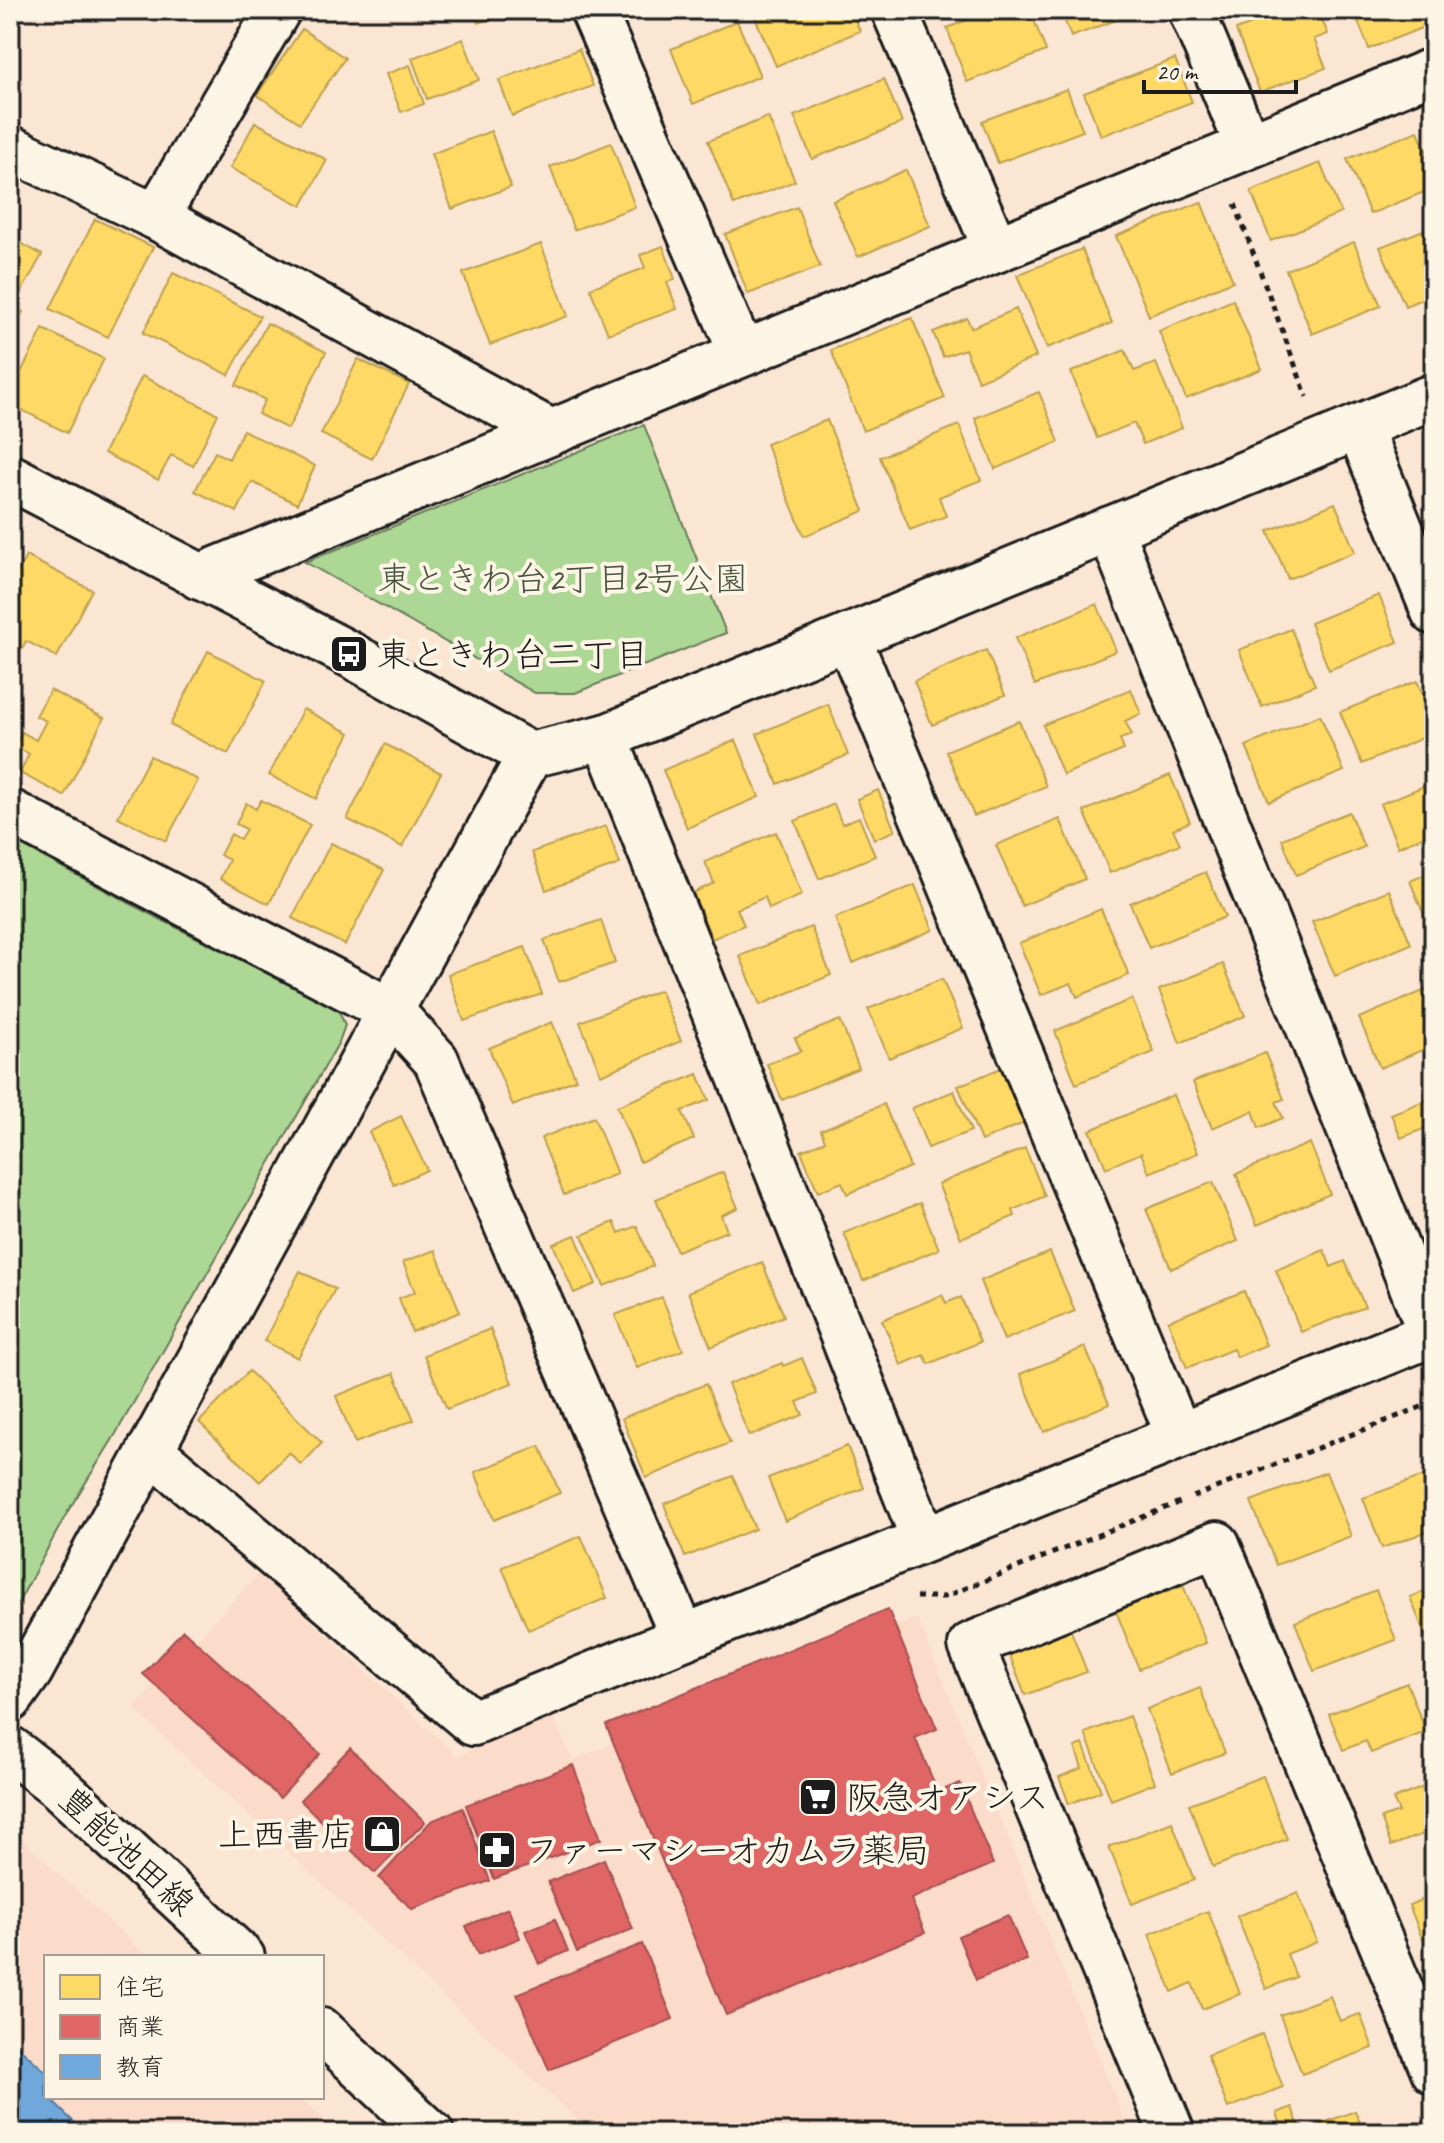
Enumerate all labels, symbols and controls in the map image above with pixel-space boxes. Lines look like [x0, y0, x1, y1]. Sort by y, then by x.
scale bar [1144, 44, 1296, 94]
text: 20 m [1156, 57, 1199, 87]
park label: 東ときわ台2丁目2号公園 [378, 557, 748, 600]
bus stop icon: 東ときわ台二丁目 [328, 633, 370, 675]
place label: 東ときわ台二丁目 [377, 633, 649, 676]
supermarket icon: 阪急オアシス [797, 1776, 839, 1818]
place label: 阪急オアシス [846, 1776, 1049, 1819]
street label: 豊能池田線 [50, 1777, 204, 1925]
place label: 上西書店 [218, 1813, 354, 1856]
shop icon: 上西書店 [361, 1813, 403, 1855]
pharmacy icon: ファーマシーオカムラ薬局 [476, 1829, 518, 1871]
place label: ファーマシーオカムラ薬局 [525, 1829, 930, 1872]
legend [44, 1955, 324, 2099]
text: 住宅 [116, 1972, 164, 2002]
text: 商業 [116, 2012, 164, 2042]
text: 教育 [116, 2052, 164, 2082]

